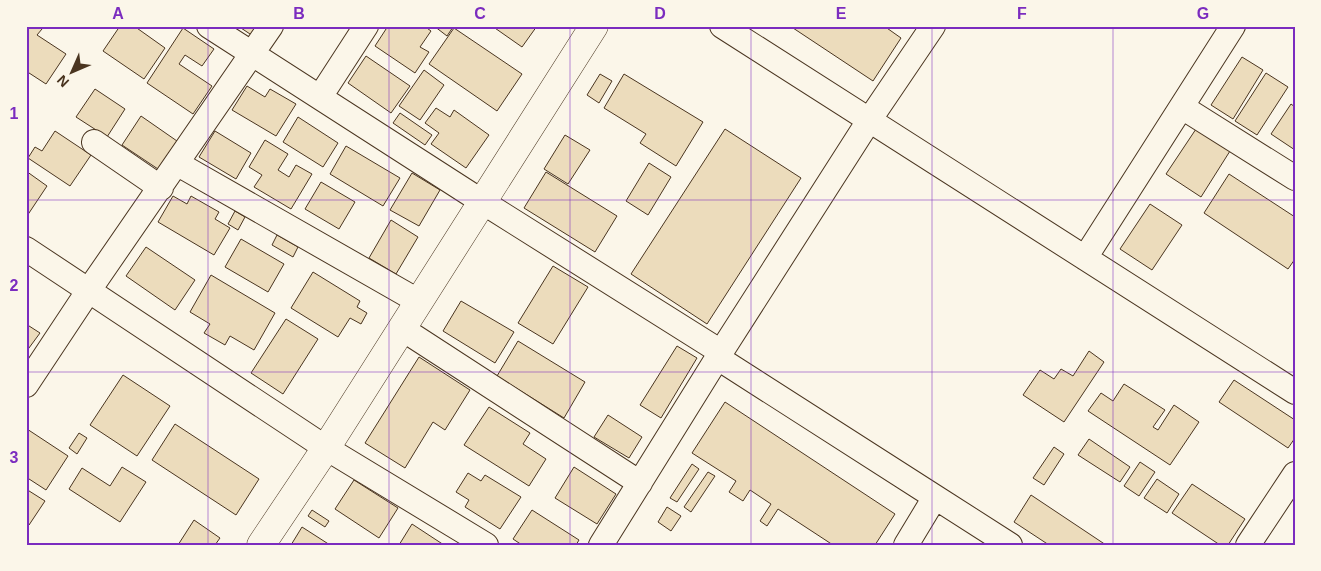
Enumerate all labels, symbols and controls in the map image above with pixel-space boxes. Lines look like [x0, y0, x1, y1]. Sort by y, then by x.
text: A [112, 5, 124, 22]
text: B [293, 5, 305, 22]
text: C [474, 5, 486, 22]
text: D [654, 5, 666, 22]
text: E [836, 5, 847, 22]
text: F [1017, 5, 1027, 22]
text: G [1197, 5, 1209, 22]
north arrow [48, 48, 98, 98]
text: N [54, 72, 72, 90]
text: 1 [10, 105, 19, 122]
text: 2 [10, 277, 19, 294]
text: 3 [10, 449, 19, 466]

